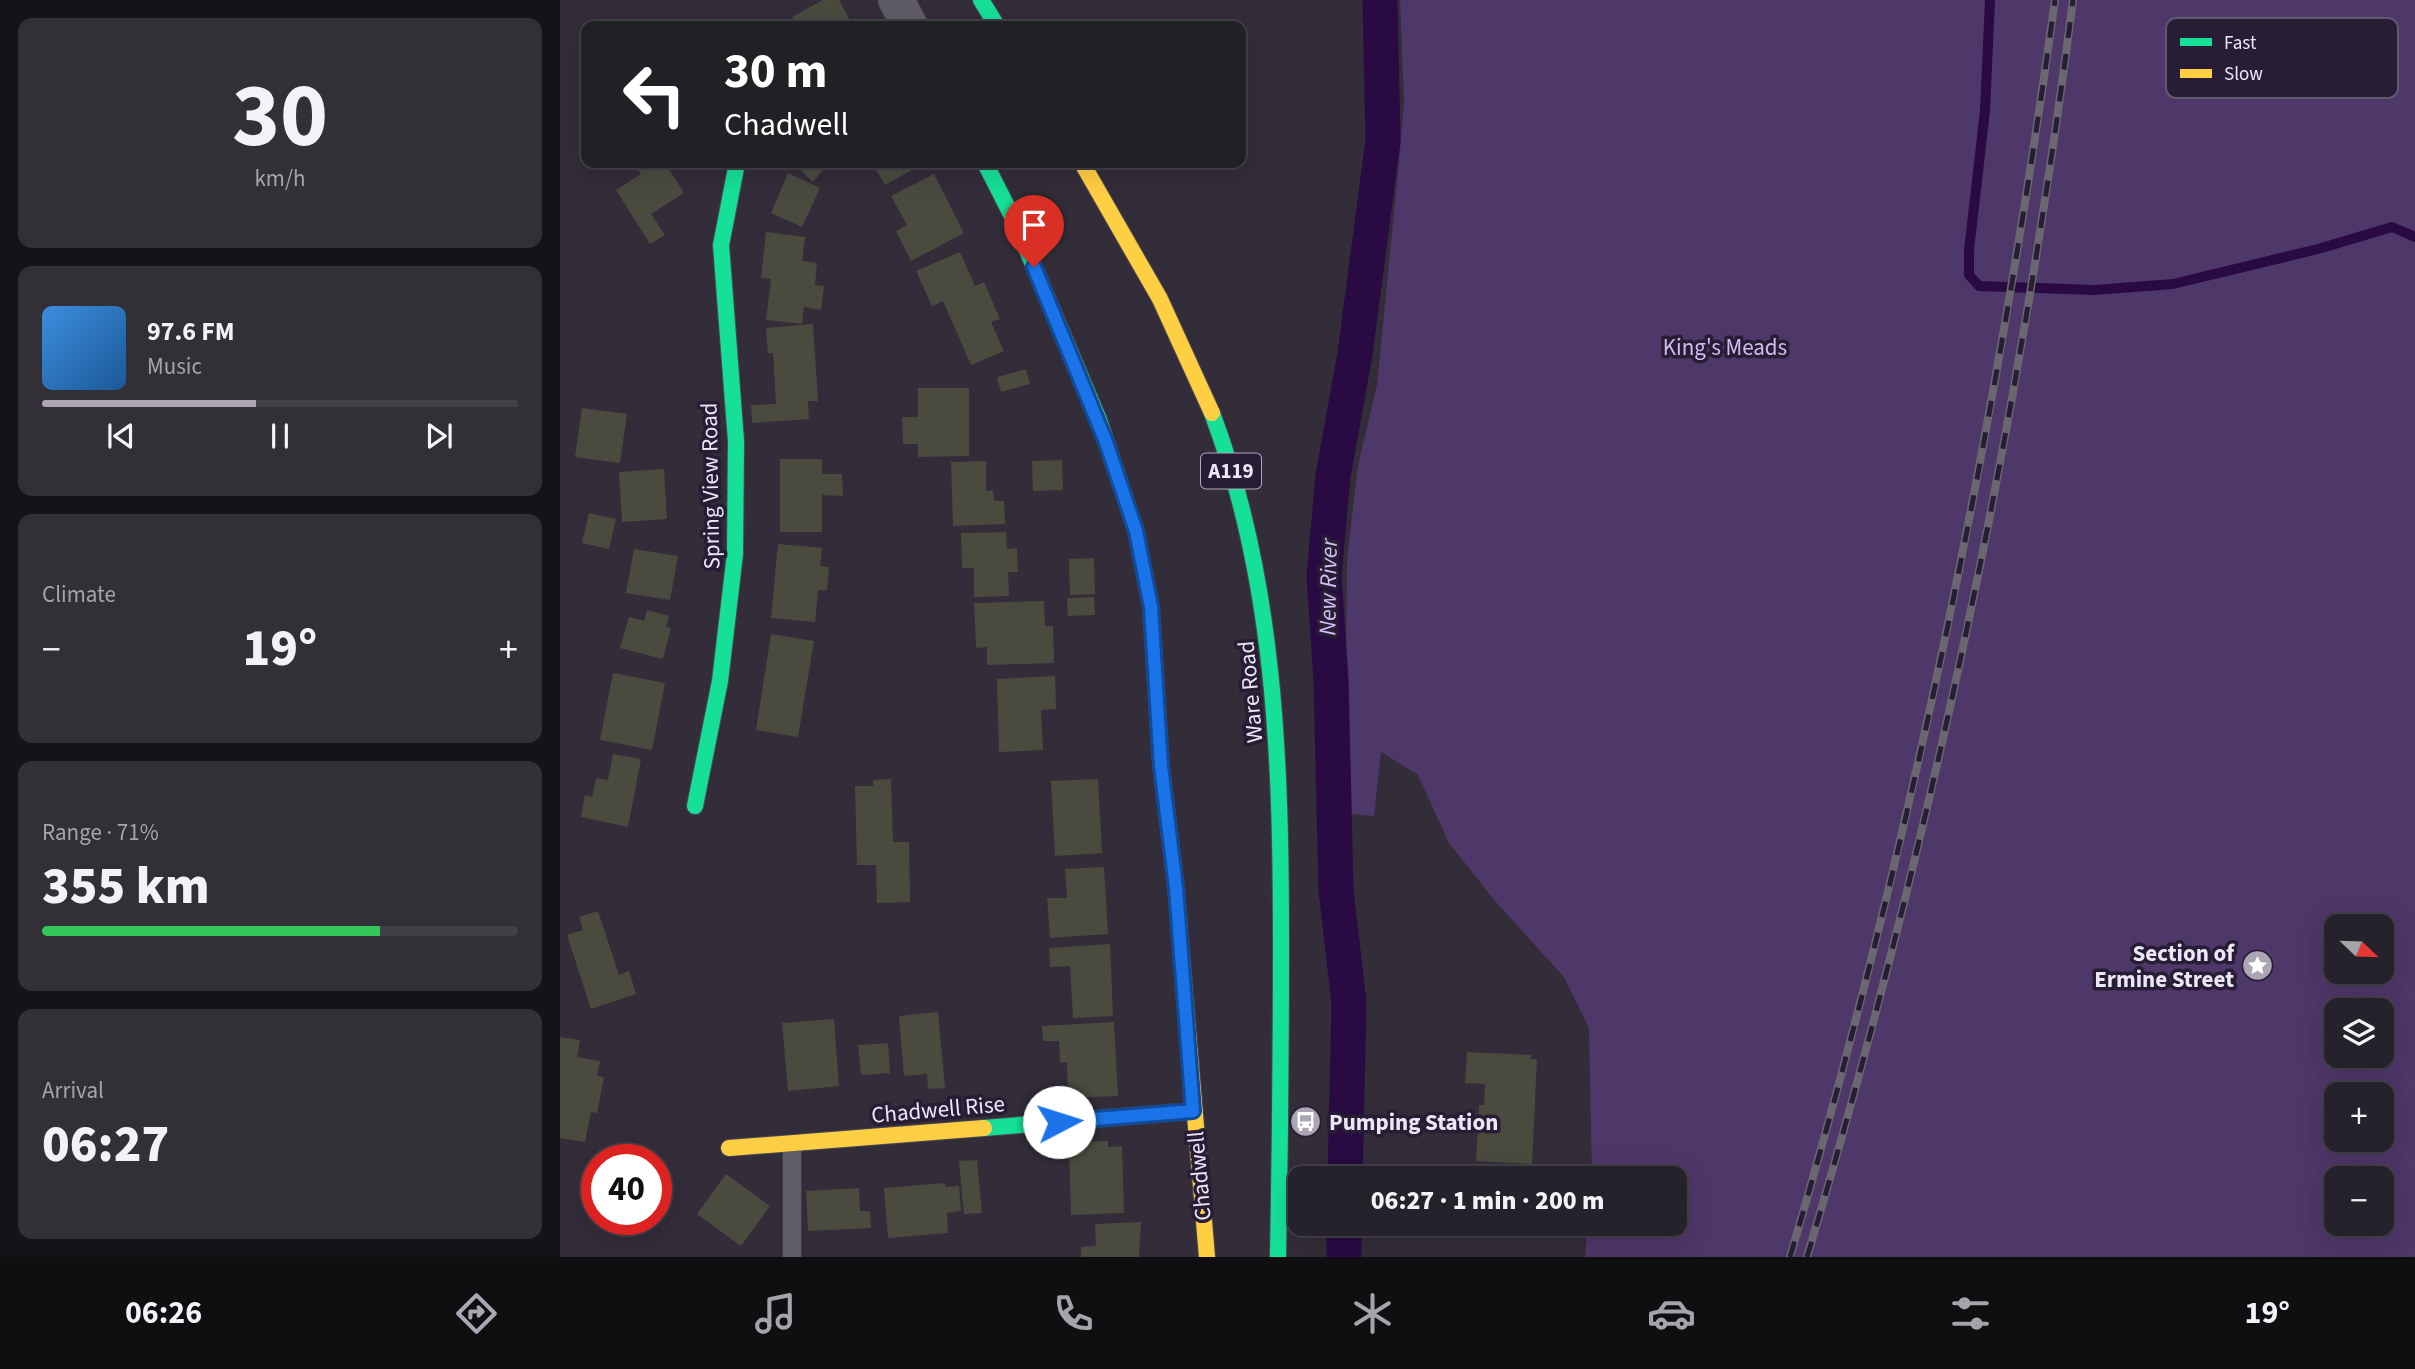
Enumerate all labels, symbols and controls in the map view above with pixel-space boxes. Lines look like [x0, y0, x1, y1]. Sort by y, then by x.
legend [2166, 18, 2398, 98]
text: Fast [2224, 30, 2257, 57]
text: 30 m [724, 37, 828, 107]
icon: left [609, 49, 700, 140]
text: 30 [232, 52, 328, 181]
text: Slow [2224, 61, 2263, 88]
text: Chadwell [724, 102, 849, 148]
text: km/h [254, 162, 306, 195]
pin [1004, 195, 1064, 267]
icon: arrive [1015, 206, 1053, 244]
text: 97.6 FM [147, 313, 235, 350]
park label: King's Meads [1663, 331, 1787, 364]
text: Music [147, 350, 202, 383]
street label: Spring View Road [693, 402, 728, 570]
icon: previous [102, 417, 140, 455]
icon: pause [261, 417, 299, 455]
icon: next [420, 417, 458, 455]
road number: A119 [1201, 454, 1261, 489]
water label: New River [1310, 536, 1347, 636]
text: Climate [42, 578, 116, 611]
text: 19° [243, 612, 317, 686]
text: − [42, 623, 61, 677]
text: + [499, 623, 518, 677]
street label: Ware Road [1230, 640, 1271, 744]
text: Range · 71% [42, 816, 159, 849]
text: 355 km [42, 850, 210, 924]
north arrow [2324, 914, 2394, 984]
map controls [2324, 914, 2394, 1236]
place label: Section of Ermine Street [2094, 937, 2235, 996]
place icon: Section of Ermine Street [2240, 949, 2274, 983]
button: layers [2324, 998, 2394, 1068]
text: Arrival [42, 1074, 104, 1107]
button: + [2324, 1082, 2394, 1152]
position arrow [1022, 1085, 1096, 1159]
street label: Chadwell Rise [870, 1087, 1006, 1132]
bus stop icon: Pumping Station [1289, 1105, 1323, 1139]
place label: Pumping Station [1329, 1106, 1498, 1139]
text: 06:27 [42, 1108, 169, 1182]
street label: Chadwell [1179, 1130, 1220, 1222]
speed limit sign: 40 [581, 1144, 672, 1235]
button: − [2324, 1166, 2394, 1236]
text: 06:27 · 1 min · 200 m [1371, 1182, 1604, 1219]
icon: directions [452, 1289, 501, 1338]
icon: music [751, 1289, 800, 1338]
icon: phone [1049, 1289, 1098, 1338]
icon: climate [1348, 1289, 1397, 1338]
icon: car [1647, 1289, 1696, 1338]
icon: filters [1946, 1289, 1995, 1338]
text: 06:26 [125, 1290, 202, 1336]
text: 19° [2245, 1290, 2290, 1336]

